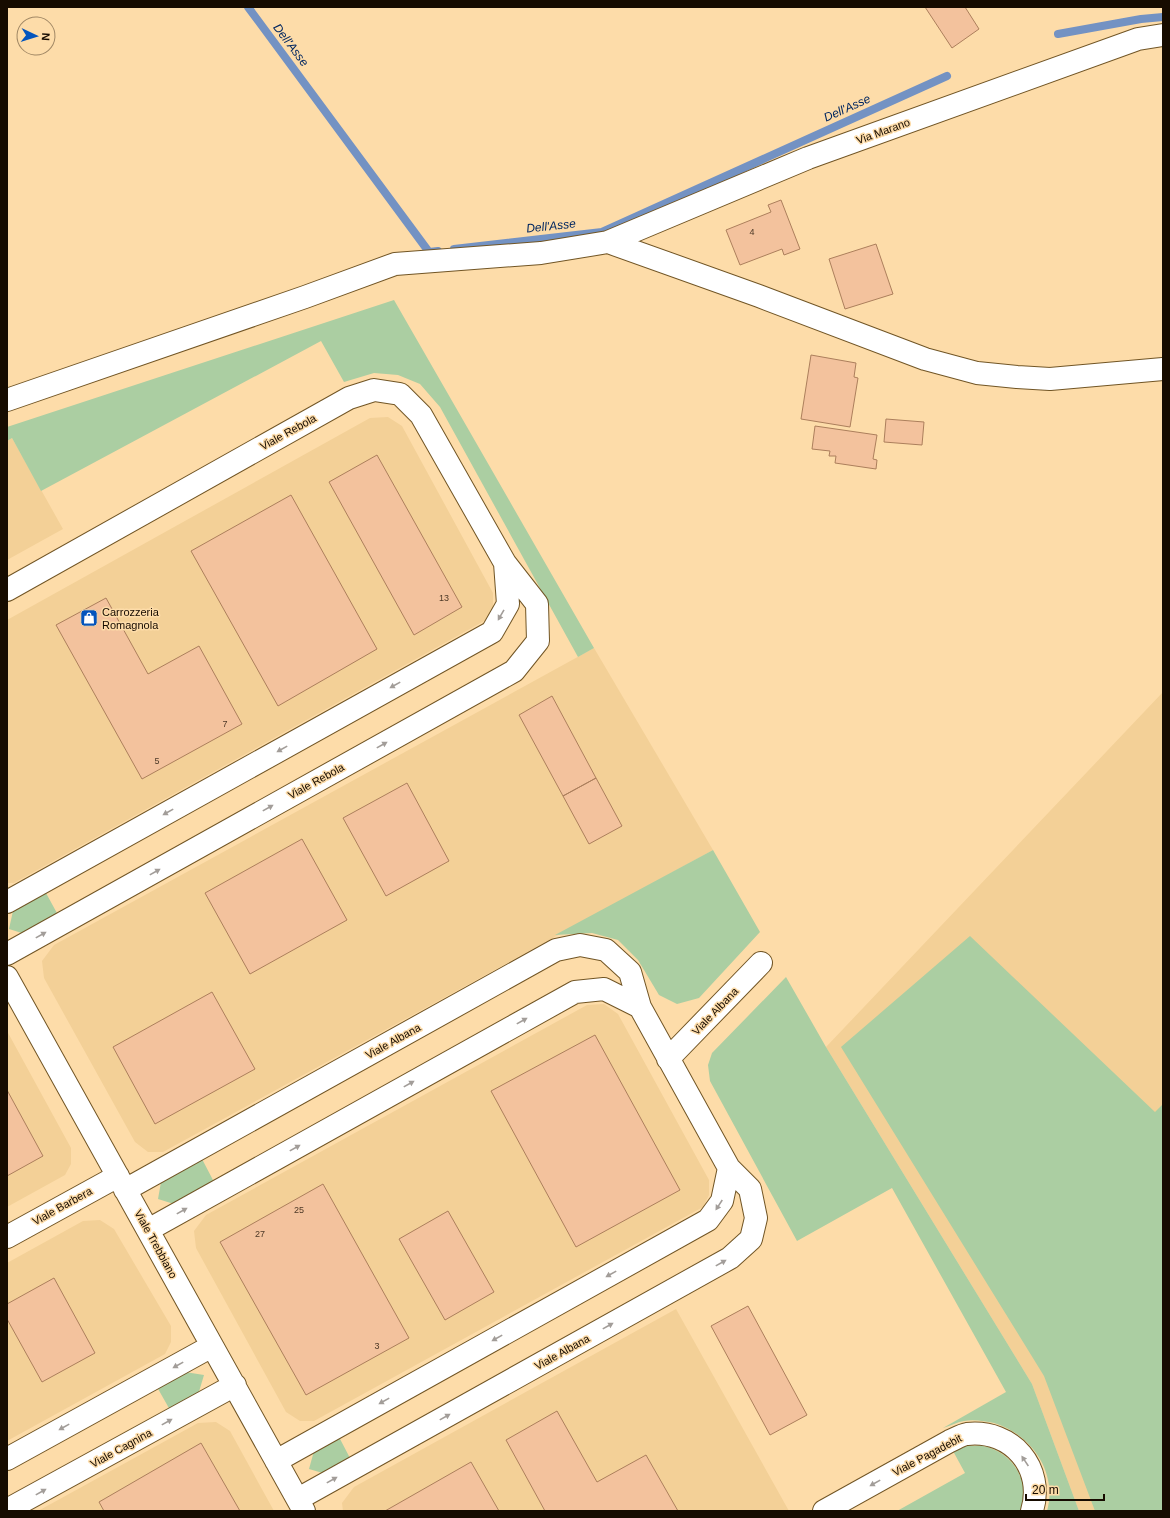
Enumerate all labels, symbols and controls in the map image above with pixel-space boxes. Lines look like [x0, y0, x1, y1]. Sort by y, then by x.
north arrow [16, 16, 56, 56]
water label: Dell'Asse [270, 21, 312, 69]
text: N [40, 32, 52, 41]
water label: Dell'Asse [821, 91, 873, 124]
street label: Via Marano [855, 116, 911, 146]
water label: Dell'Asse [526, 216, 577, 236]
house number: 4 [749, 227, 755, 237]
street label: Viale Rebola [258, 411, 319, 452]
house number: 13 [439, 593, 449, 603]
place label: Carrozzeria Romagnola [102, 606, 160, 631]
shop icon: Carrozzeria Romagnola [79, 608, 99, 628]
one-way arrow [498, 609, 505, 621]
one-way arrow [389, 682, 401, 689]
house number: 7 [222, 719, 228, 729]
one-way arrow [376, 741, 387, 748]
one-way arrow [276, 745, 287, 752]
house number: 5 [154, 756, 160, 766]
street label: Viale Rebola [286, 760, 347, 801]
one-way arrow [262, 805, 274, 812]
one-way arrow [162, 809, 174, 815]
one-way arrow [149, 868, 160, 875]
one-way arrow [35, 932, 47, 938]
street label: Viale Albana [690, 984, 741, 1037]
one-way arrow [517, 1017, 528, 1024]
street label: Viale Albana [363, 1021, 423, 1061]
one-way arrow [403, 1081, 415, 1088]
one-way arrow [290, 1144, 301, 1151]
street label: Viale Barbera [30, 1184, 95, 1227]
one-way arrow [715, 1199, 722, 1211]
house number: 25 [294, 1205, 304, 1215]
street label: Viale Trebbiano [132, 1208, 180, 1280]
one-way arrow [176, 1208, 188, 1214]
house number: 27 [255, 1229, 265, 1239]
one-way arrow [716, 1260, 727, 1266]
one-way arrow [605, 1271, 617, 1278]
one-way arrow [602, 1323, 614, 1330]
street label: Viale Albana [532, 1332, 592, 1372]
one-way arrow [491, 1334, 503, 1341]
house number: 3 [374, 1341, 380, 1351]
one-way arrow [172, 1361, 184, 1368]
one-way arrow [378, 1398, 389, 1404]
one-way arrow [439, 1413, 451, 1420]
one-way arrow [162, 1419, 173, 1426]
one-way arrow [58, 1424, 70, 1431]
street label: Viale Cagnina [88, 1426, 155, 1470]
street label: Viale Pagadebit [890, 1432, 964, 1478]
one-way arrow [1021, 1455, 1029, 1466]
scale bar [1026, 1476, 1104, 1502]
one-way arrow [326, 1477, 338, 1483]
one-way arrow [869, 1479, 881, 1486]
text: 20 m [1032, 1483, 1059, 1497]
one-way arrow [35, 1488, 47, 1495]

